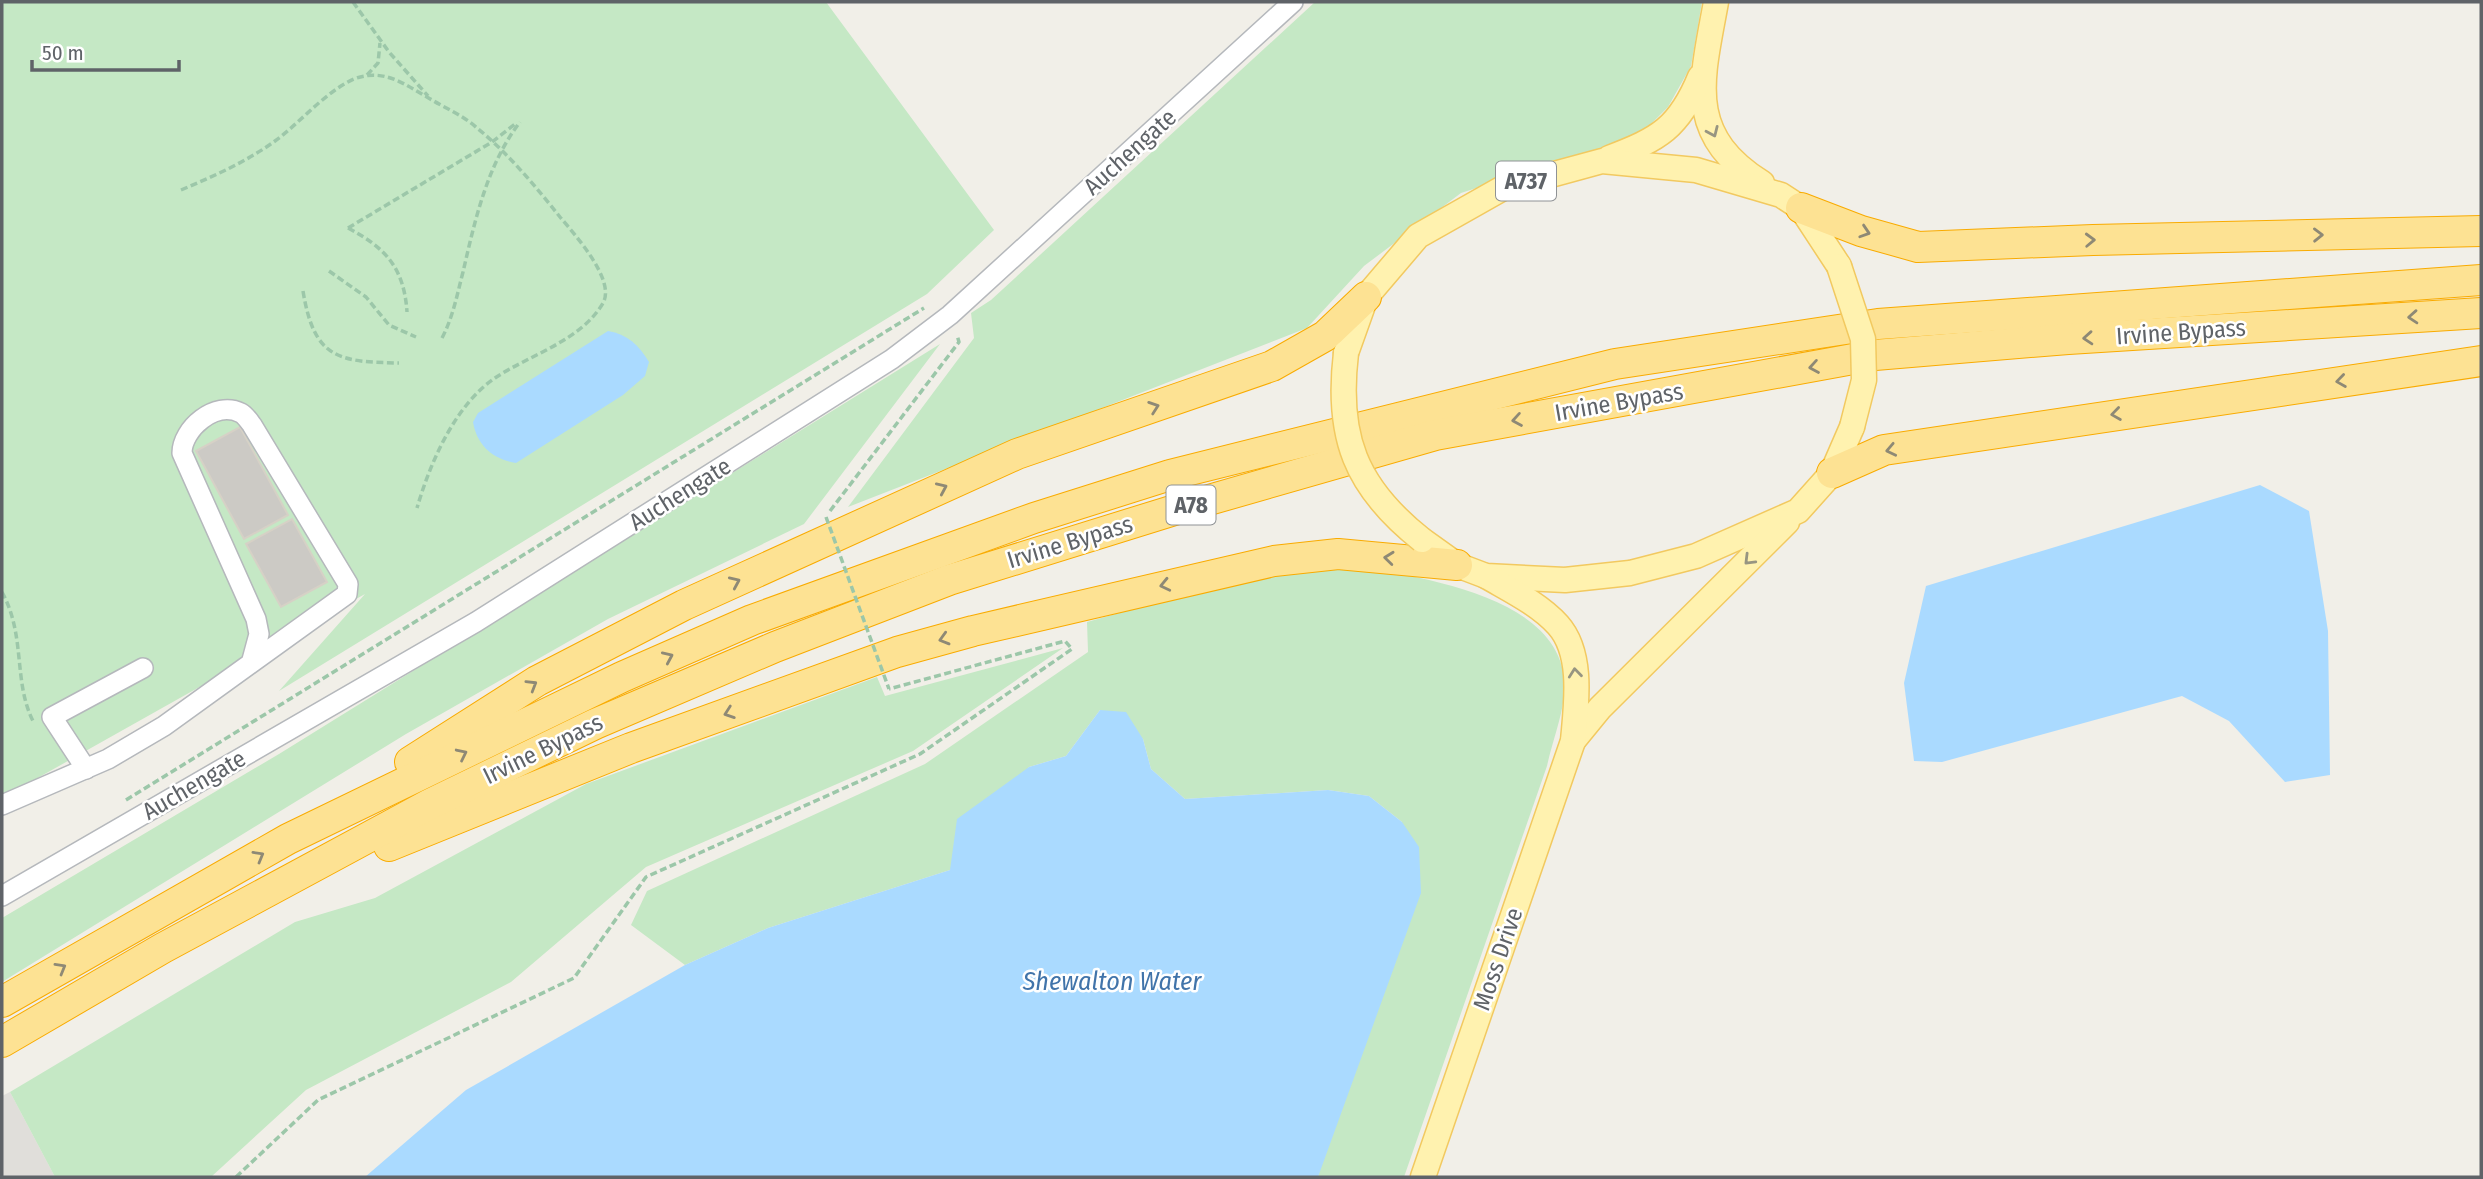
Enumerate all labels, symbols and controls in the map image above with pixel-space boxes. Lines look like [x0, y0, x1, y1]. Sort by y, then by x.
scale bar [32, 28, 178, 72]
text: 50 m [42, 40, 84, 66]
street label: Auchengate [1078, 103, 1182, 201]
one-way arrow [1705, 125, 1719, 137]
road number: A737 [1496, 162, 1556, 200]
one-way arrow [1858, 224, 1871, 238]
one-way arrow [2312, 227, 2323, 242]
one-way arrow [2085, 232, 2096, 247]
one-way arrow [2407, 310, 2418, 325]
street label: Irvine Bypass [2115, 314, 2247, 350]
one-way arrow [2082, 330, 2093, 345]
one-way arrow [1808, 359, 1820, 374]
one-way arrow [2335, 373, 2347, 388]
street label: Irvine Bypass [1553, 377, 1685, 427]
one-way arrow [1148, 401, 1160, 415]
one-way arrow [2110, 406, 2122, 421]
one-way arrow [1511, 412, 1523, 427]
one-way arrow [1885, 441, 1897, 456]
street label: Auchengate [624, 452, 736, 536]
one-way arrow [935, 482, 947, 496]
road number: A78 [1166, 485, 1216, 524]
street label: Irvine Bypass [1004, 510, 1136, 574]
one-way arrow [1384, 550, 1395, 565]
one-way arrow [1745, 551, 1758, 564]
one-way arrow [728, 576, 740, 590]
one-way arrow [1159, 577, 1171, 592]
one-way arrow [938, 631, 950, 645]
one-way arrow [661, 651, 673, 665]
one-way arrow [1568, 667, 1583, 678]
one-way arrow [525, 680, 538, 693]
one-way arrow [723, 704, 735, 718]
street label: Irvine Bypass [479, 708, 607, 790]
street label: Auchengate [137, 744, 251, 826]
one-way arrow [455, 749, 467, 763]
one-way arrow [251, 851, 264, 864]
street label: Moss Drive [1467, 904, 1529, 1014]
one-way arrow [54, 963, 66, 976]
water label: Shewalton Water [1022, 966, 1202, 997]

